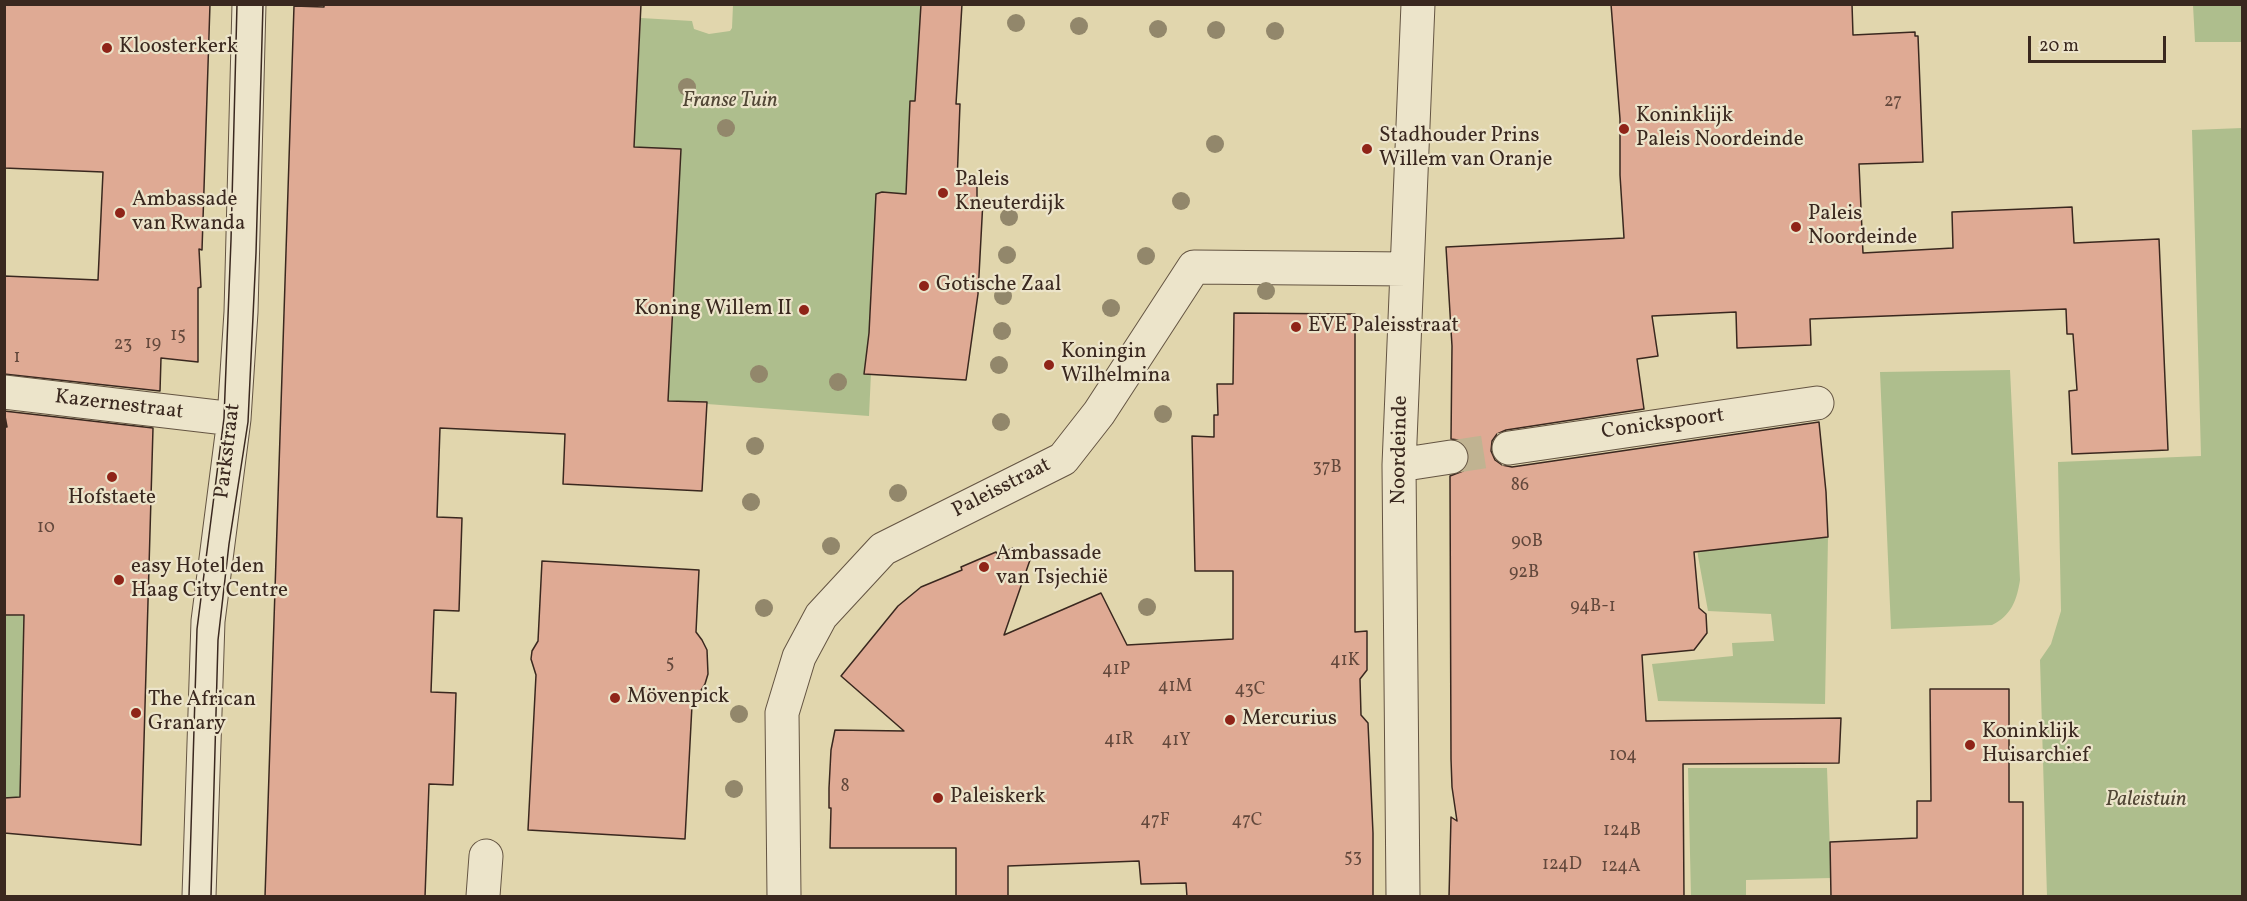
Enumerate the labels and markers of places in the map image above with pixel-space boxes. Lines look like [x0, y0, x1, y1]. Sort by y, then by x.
place label: Kloosterkerk [119, 35, 238, 61]
marker: Kloosterkerk [100, 41, 114, 55]
place label: Koninklijk Paleis Noordeinde [1636, 104, 1804, 154]
marker: Koninklijk Paleis Noordeinde [1617, 122, 1631, 136]
place label: Stadhouder Prins Willem van Oranje [1379, 124, 1552, 174]
marker: Stadhouder Prins Willem van Oranje [1360, 142, 1374, 156]
place label: Paleis Kneuterdijk [955, 168, 1065, 218]
marker: Paleis Kneuterdijk [936, 186, 950, 200]
place label: Ambassade van Rwanda [132, 188, 245, 238]
place label: Paleis Noordeinde [1808, 202, 1917, 252]
marker: Ambassade van Rwanda [113, 206, 127, 220]
marker: Paleis Noordeinde [1789, 220, 1803, 234]
place label: Gotische Zaal [936, 273, 1061, 299]
marker: Gotische Zaal [917, 279, 931, 293]
place label: Koning Willem II [634, 297, 792, 323]
marker: Koning Willem II [797, 303, 811, 317]
place label: EVE Paleisstraat [1308, 314, 1459, 340]
marker: EVE Paleisstraat [1289, 320, 1303, 334]
place label: Koningin Wilhelmina [1061, 340, 1171, 390]
marker: Koningin Wilhelmina [1042, 358, 1056, 372]
marker: Hofstaete [105, 470, 119, 484]
place label: Hofstaete [68, 486, 156, 512]
place label: Ambassade van Tsjechië [996, 542, 1108, 592]
place label: easy Hotel den Haag City Centre [131, 555, 288, 605]
marker: Ambassade van Tsjechië [977, 560, 991, 574]
marker: easy Hotel den Haag City Centre [112, 573, 126, 587]
place label: Mövenpick [627, 685, 729, 711]
place label: The African Granary [148, 688, 256, 738]
marker: Mövenpick [608, 691, 622, 705]
marker: The African Granary [129, 706, 143, 720]
place label: Mercurius [1242, 707, 1337, 733]
marker: Mercurius [1223, 713, 1237, 727]
place label: Koninklijk Huisarchief [1982, 720, 2089, 770]
marker: Koninklijk Huisarchief [1963, 738, 1977, 752]
place label: Paleiskerk [950, 785, 1046, 811]
marker: Paleiskerk [931, 791, 945, 805]

